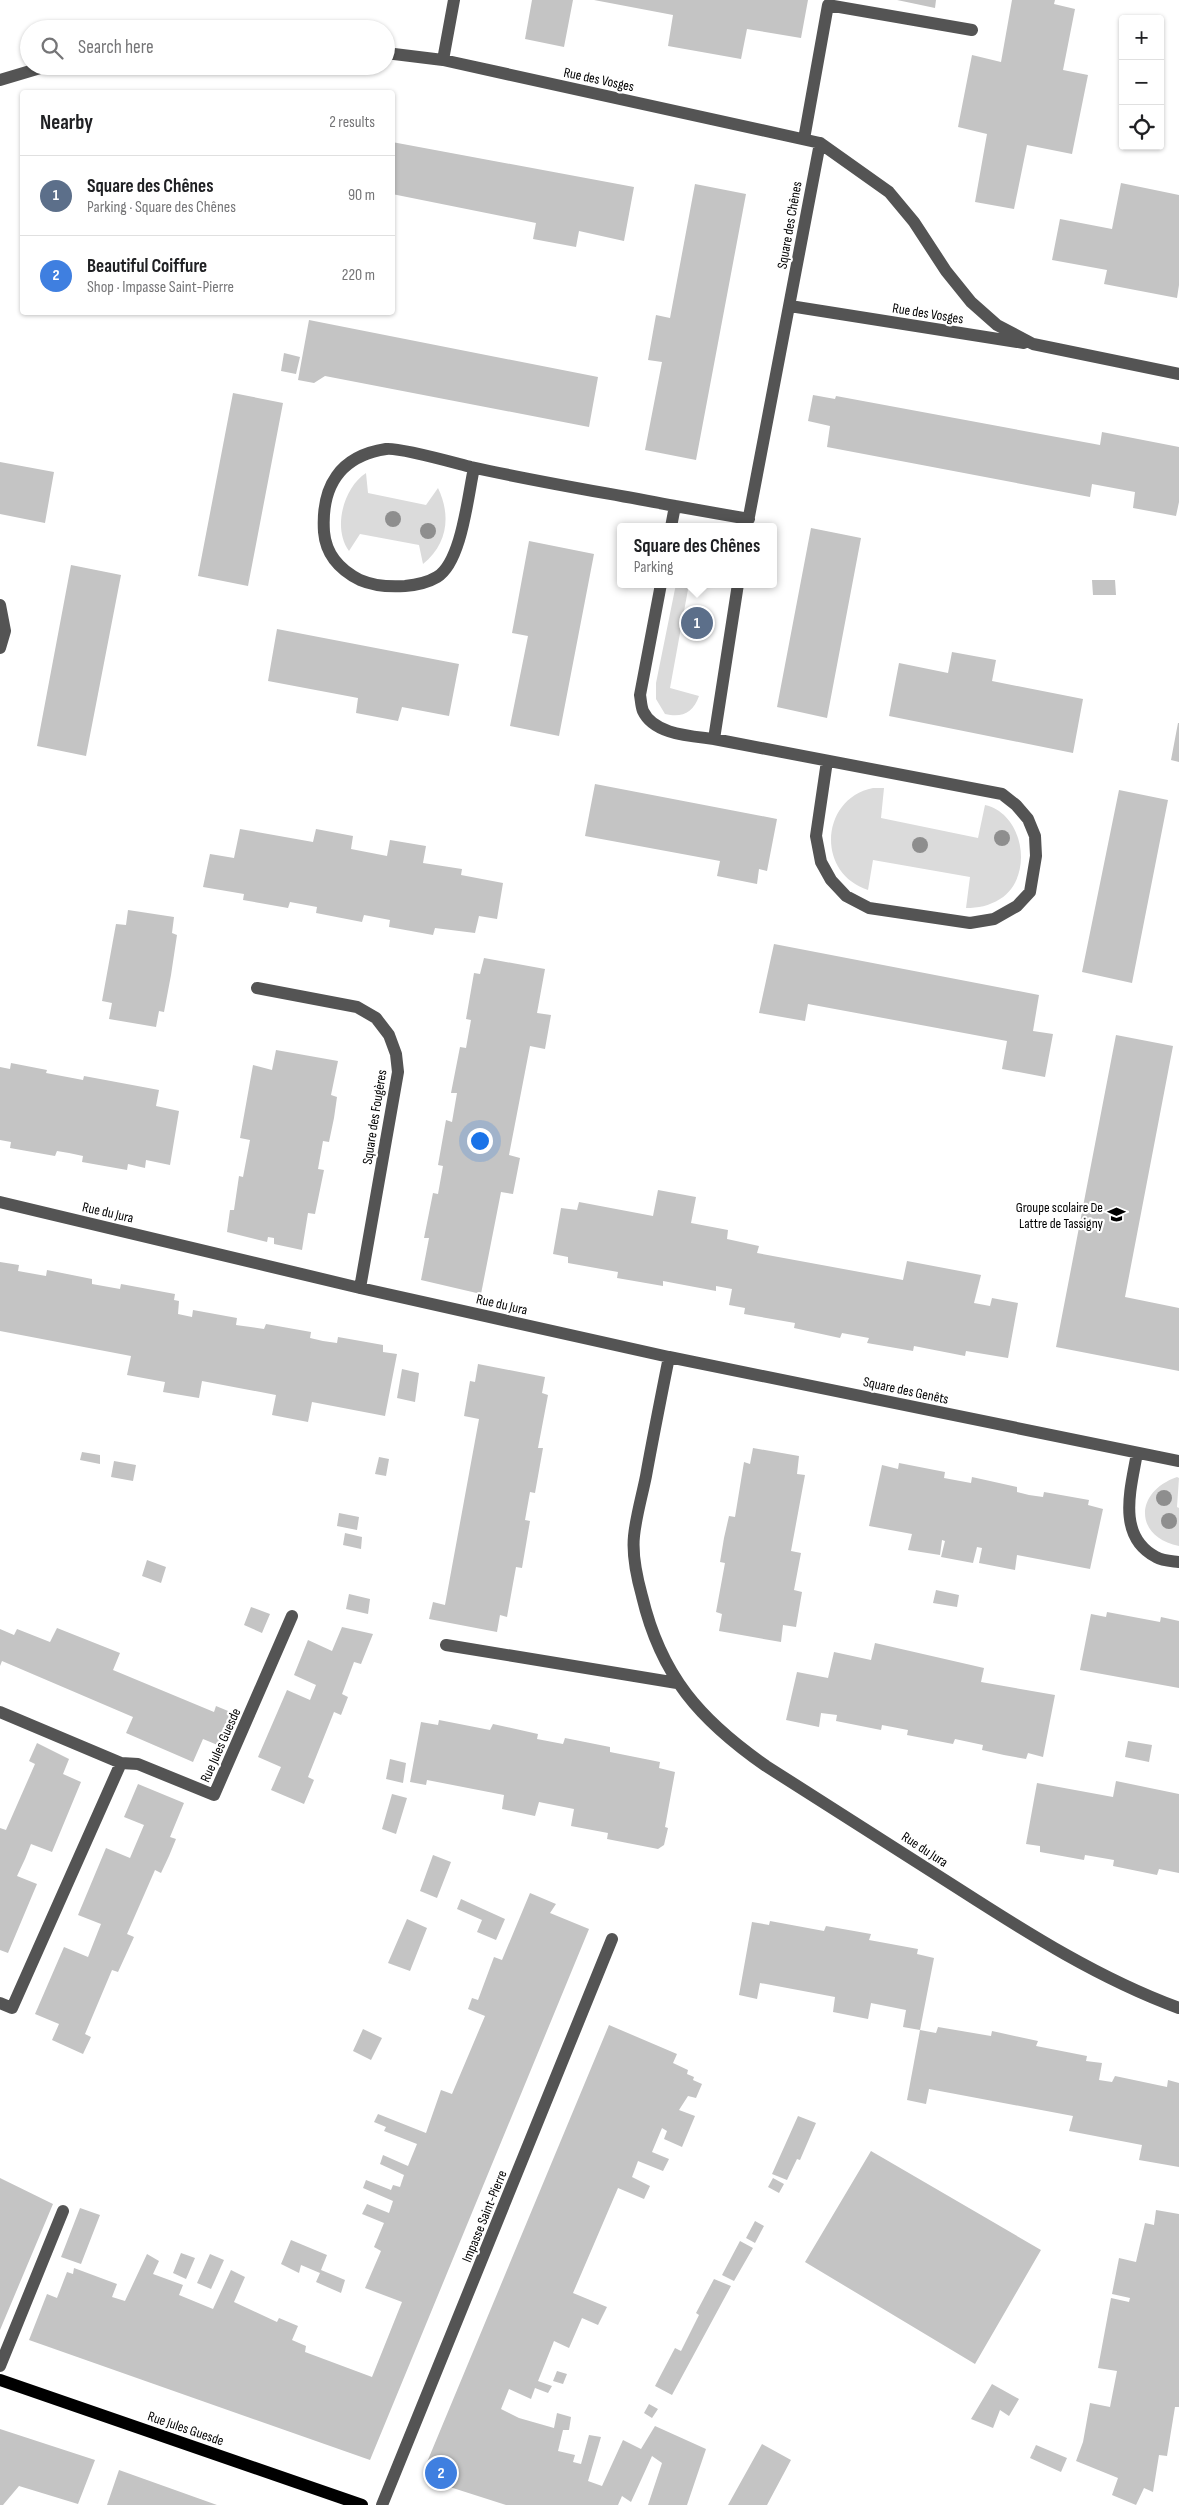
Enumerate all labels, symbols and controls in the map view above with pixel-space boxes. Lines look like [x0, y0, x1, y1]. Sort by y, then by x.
map controls [1119, 15, 1164, 150]
button: + [1119, 15, 1164, 60]
search box [20, 20, 395, 75]
icon: search [38, 34, 66, 62]
text: Search here [78, 36, 154, 59]
button: − [1119, 60, 1164, 105]
street label: Rue des Vosges [562, 64, 636, 95]
button: locate [1119, 105, 1164, 150]
text: Nearby [40, 110, 93, 135]
text: 2 results [329, 113, 375, 132]
text: Square des Chênes [87, 175, 214, 198]
street label: Square des Chênes [773, 180, 806, 270]
text: 1 [53, 186, 59, 205]
text: 90 m [348, 186, 375, 205]
text: Parking · Square des Chênes [87, 198, 236, 217]
text: Beautiful Coiffure [87, 255, 207, 278]
text: 2 [52, 266, 60, 285]
text: 220 m [342, 266, 375, 285]
text: Shop · Impasse Saint-Pierre [87, 278, 234, 297]
street label: Rue des Vosges [891, 299, 965, 327]
popup [617, 523, 777, 588]
text: Square des Chênes [634, 535, 760, 558]
text: Parking [634, 558, 673, 577]
pin: 1 [681, 604, 713, 642]
street label: Square des Fougères [359, 1068, 390, 1166]
your location [467, 1128, 493, 1154]
street label: Rue du Jura [81, 1198, 135, 1227]
place label: Groupe scolaire De Lattre de Tassigny [1016, 1199, 1104, 1232]
school or university icon: Groupe scolaire De Lattre de Tassigny [1107, 1205, 1127, 1225]
street label: Rue du Jura [475, 1290, 529, 1319]
street label: Square des Genêts [862, 1373, 950, 1408]
street label: Rue Jules Guesde [197, 1705, 244, 1785]
street label: Rue du Jura [898, 1828, 951, 1871]
street label: Impasse Saint-Pierre [458, 2168, 511, 2265]
street label: Rue Jules Guesde [146, 2408, 226, 2449]
pin: 2 [425, 2454, 457, 2492]

